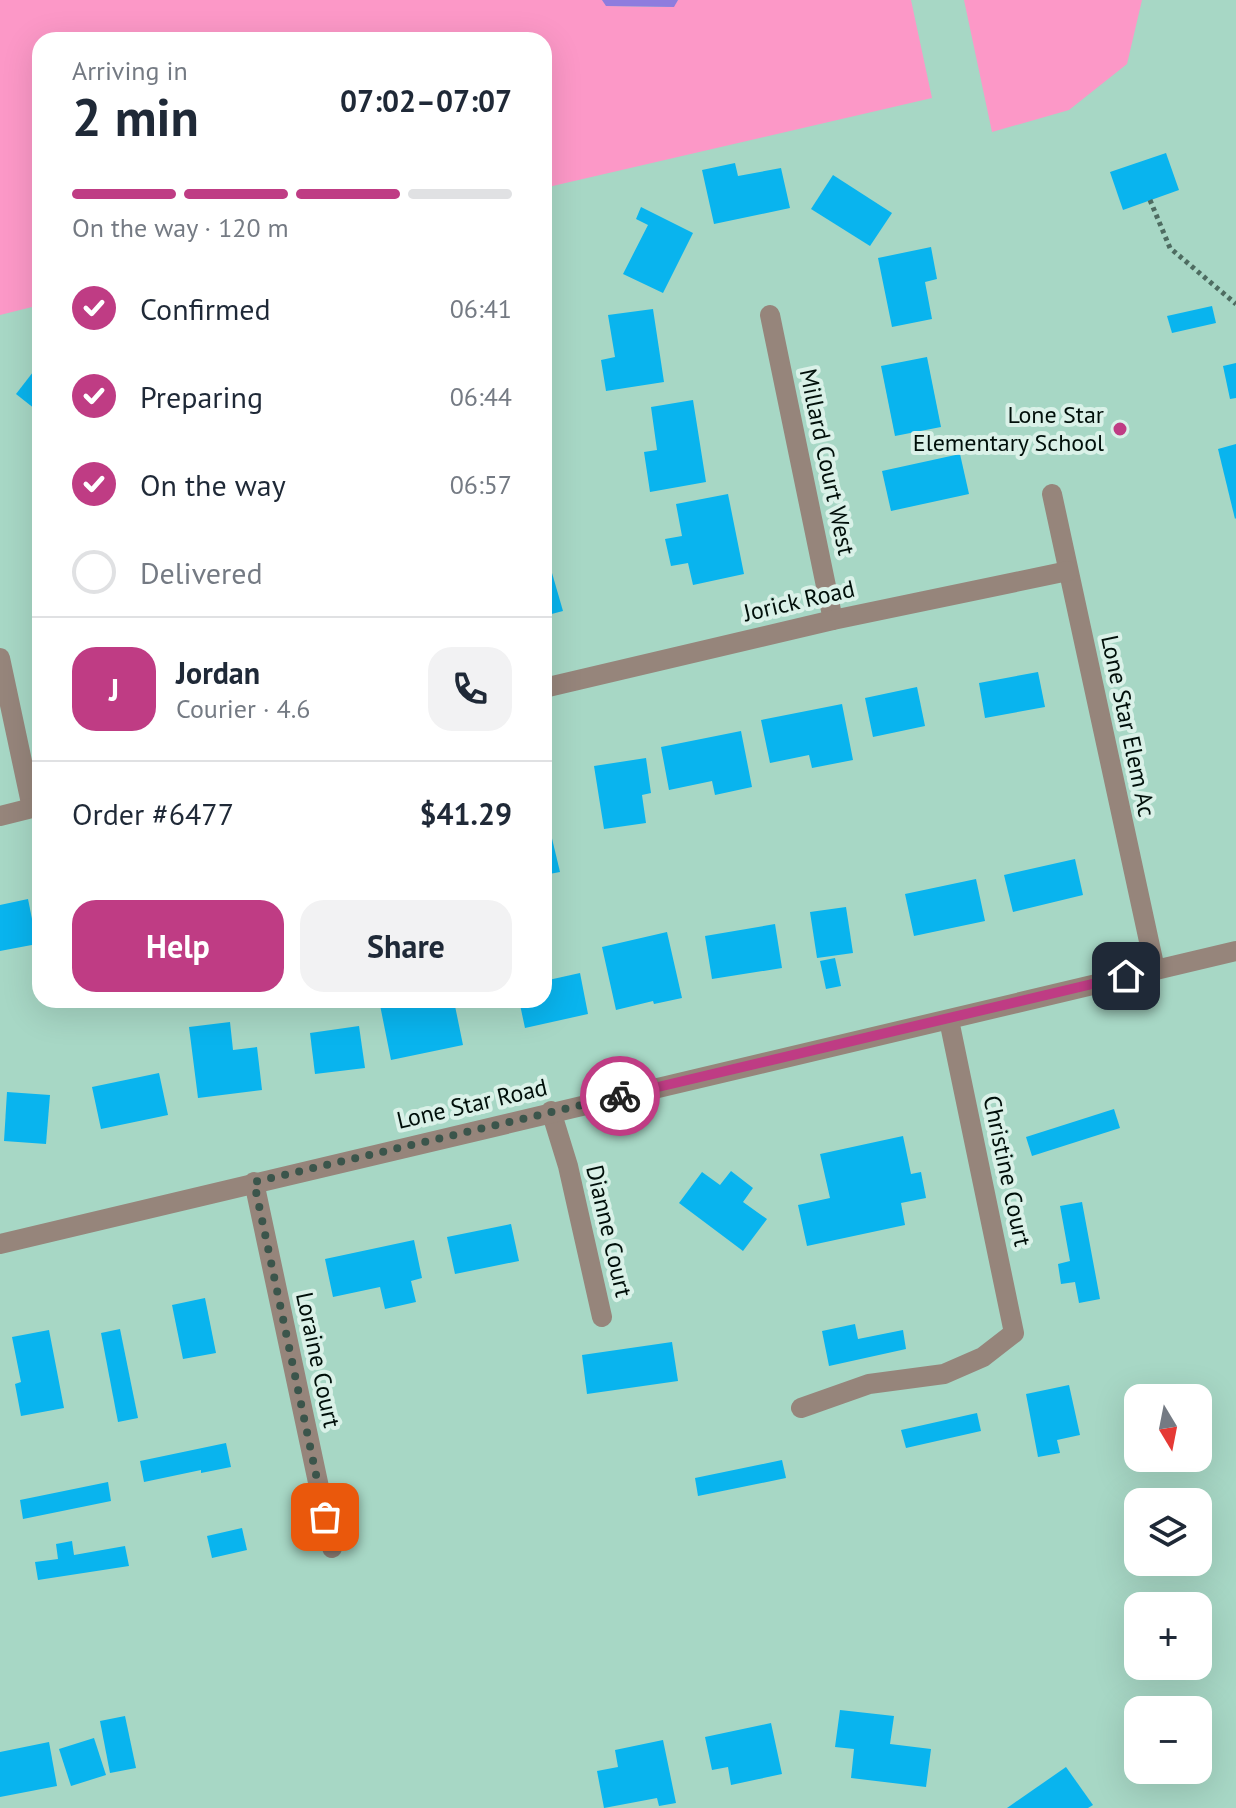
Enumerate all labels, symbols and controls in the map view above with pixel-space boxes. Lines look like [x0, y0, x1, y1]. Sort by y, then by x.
text: Arriving in [72, 54, 188, 87]
text: 07:02–07:07 [340, 81, 512, 120]
text: 2 min [72, 83, 199, 150]
text: On the way · 120 m [72, 211, 289, 244]
icon: check [72, 286, 116, 330]
text: Confirmed [140, 289, 271, 328]
text: 06:41 [450, 292, 512, 325]
street label: Millard Court West [793, 366, 862, 558]
icon: check [72, 374, 116, 418]
text: Preparing [140, 377, 263, 416]
text: 06:44 [450, 380, 512, 413]
place label: Lone Star Elementary School [913, 399, 1104, 458]
marker: Lone Star Elementary School [1111, 420, 1129, 438]
icon: check [72, 462, 116, 506]
text: On the way [140, 465, 286, 504]
text: 06:57 [450, 468, 512, 501]
text: Delivered [140, 553, 263, 592]
street label: Jorick Road [739, 573, 858, 629]
street label: Lone Star Elem Ac [1094, 632, 1163, 820]
button: phone [428, 647, 512, 731]
text: Jordan [176, 653, 260, 692]
text: J [109, 670, 119, 709]
text: Courier · 4.6 [176, 692, 310, 725]
text: Order #6477 [72, 794, 234, 833]
text: $41.29 [420, 794, 512, 833]
button: Help [72, 900, 284, 992]
button: Share [300, 900, 512, 992]
pin [1092, 942, 1160, 1010]
icon: home [1104, 954, 1148, 998]
courier [580, 1056, 660, 1136]
street label: Lone Star Road [393, 1071, 550, 1136]
icon: bike [598, 1074, 642, 1118]
street label: Christine Court [976, 1093, 1039, 1249]
street label: Dianne Court [579, 1162, 640, 1300]
street label: Loraine Court [289, 1289, 348, 1430]
north arrow [1124, 1384, 1212, 1472]
map controls [1124, 1384, 1212, 1784]
pin [291, 1483, 359, 1551]
button: layers [1124, 1488, 1212, 1576]
icon: bag [303, 1495, 347, 1539]
button: + [1124, 1592, 1212, 1680]
button: − [1124, 1696, 1212, 1784]

